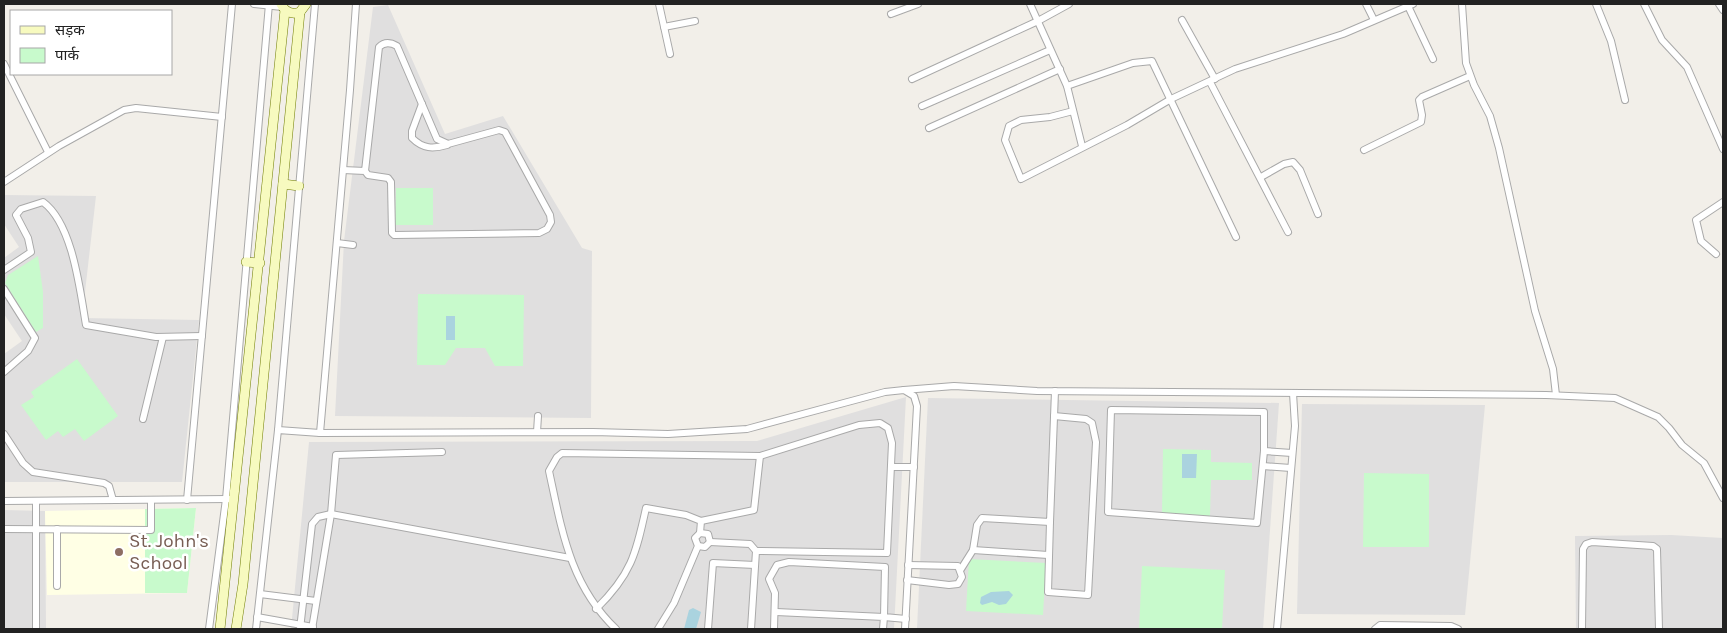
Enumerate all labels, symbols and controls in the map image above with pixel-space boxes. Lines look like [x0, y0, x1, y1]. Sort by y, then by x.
legend [10, 10, 172, 75]
text: सड़क [55, 21, 85, 39]
text: पार्क [55, 46, 79, 64]
place label: St. John's School [129, 530, 209, 574]
marker: St. John's School [113, 546, 125, 558]

